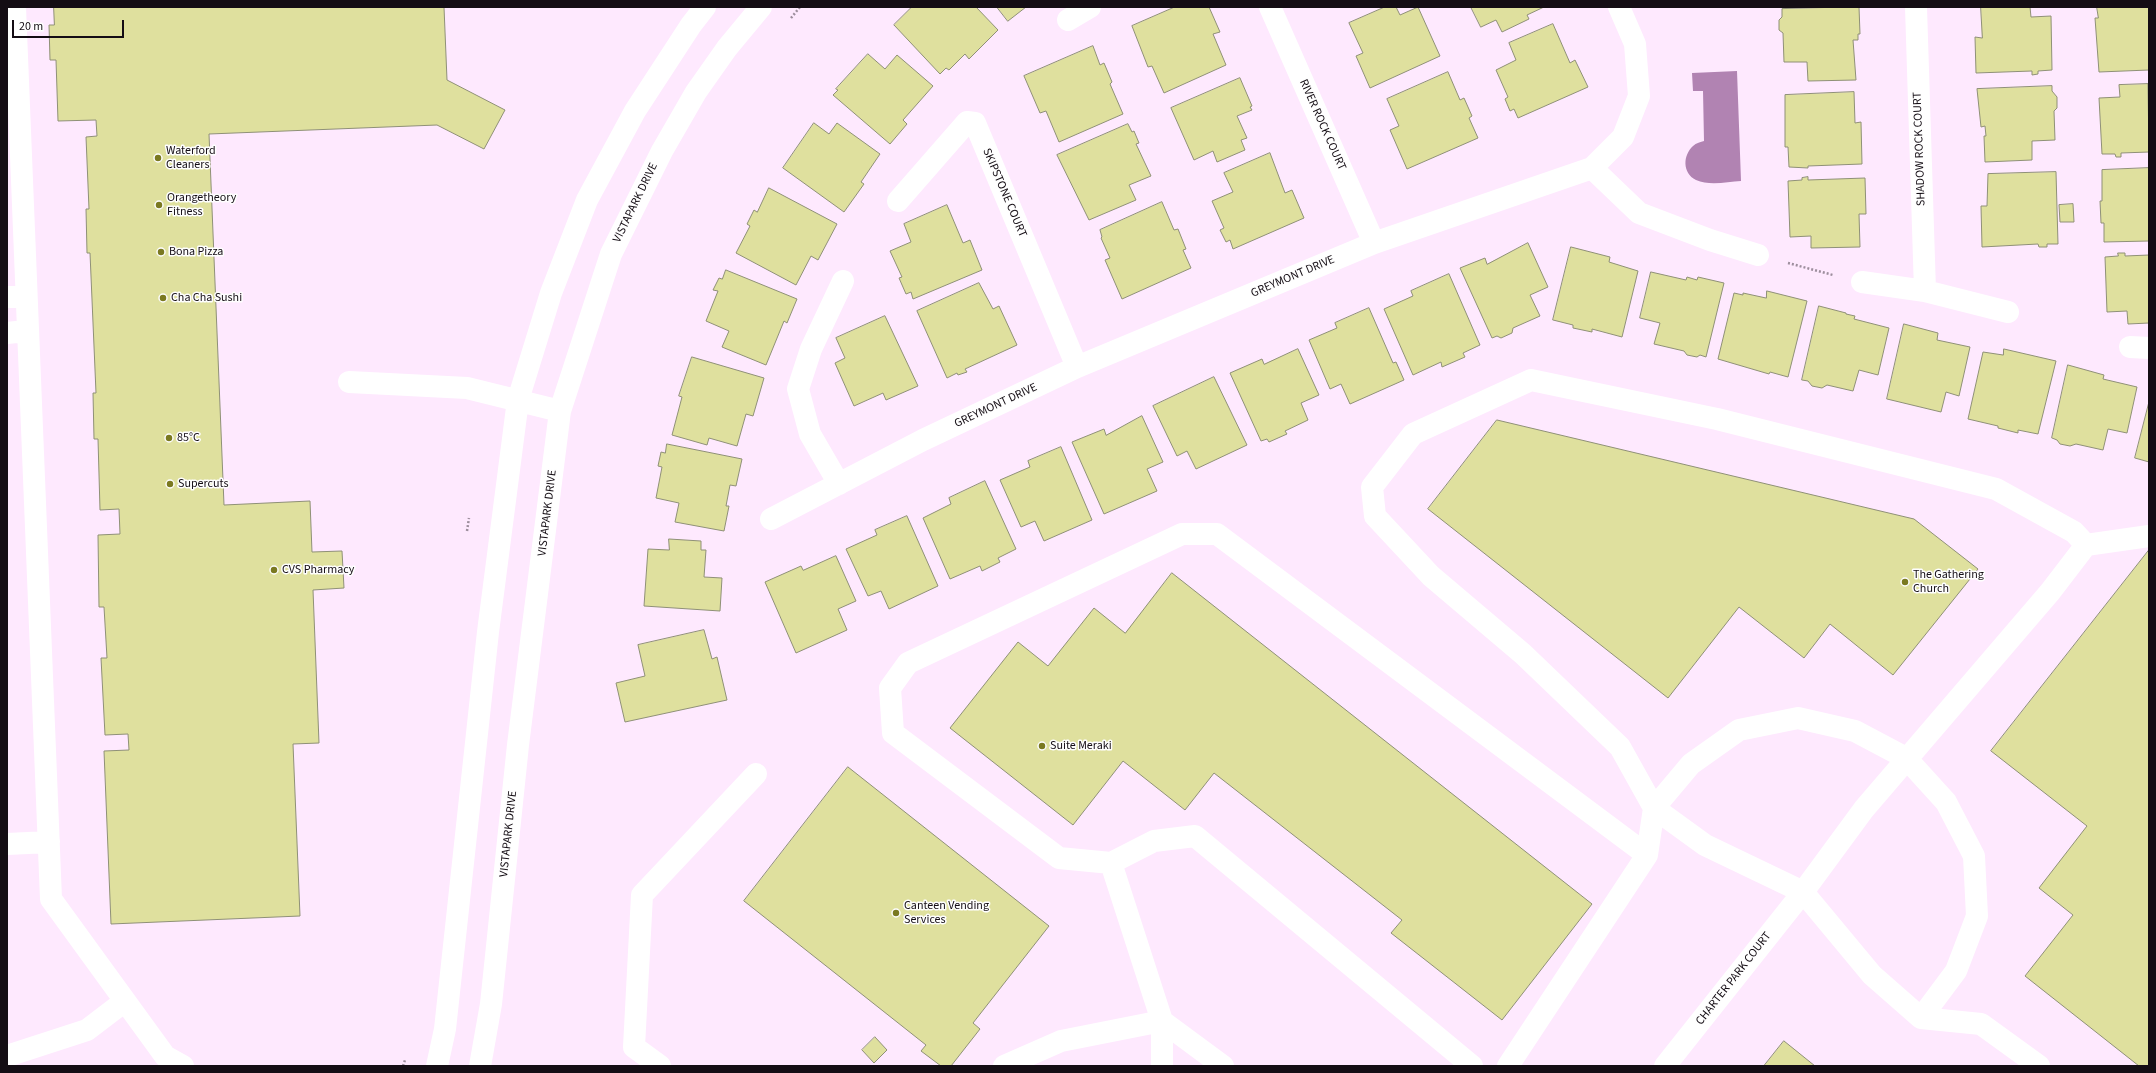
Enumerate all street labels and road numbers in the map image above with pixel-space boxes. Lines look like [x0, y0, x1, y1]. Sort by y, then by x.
street label: RIVER ROCK COURT [1295, 77, 1349, 173]
street label: SHADOW ROCK COURT [1911, 92, 1929, 206]
street label: SKIPSTONE COURT [979, 146, 1029, 240]
street label: VISTAPARK DRIVE [611, 161, 661, 245]
street label: GREYMONT DRIVE [1249, 253, 1337, 301]
street label: GREYMONT DRIVE [952, 381, 1040, 431]
street label: VISTAPARK DRIVE [536, 469, 560, 557]
street label: VISTAPARK DRIVE [497, 790, 521, 878]
street label: CHARTER PARK COURT [1693, 930, 1775, 1028]

